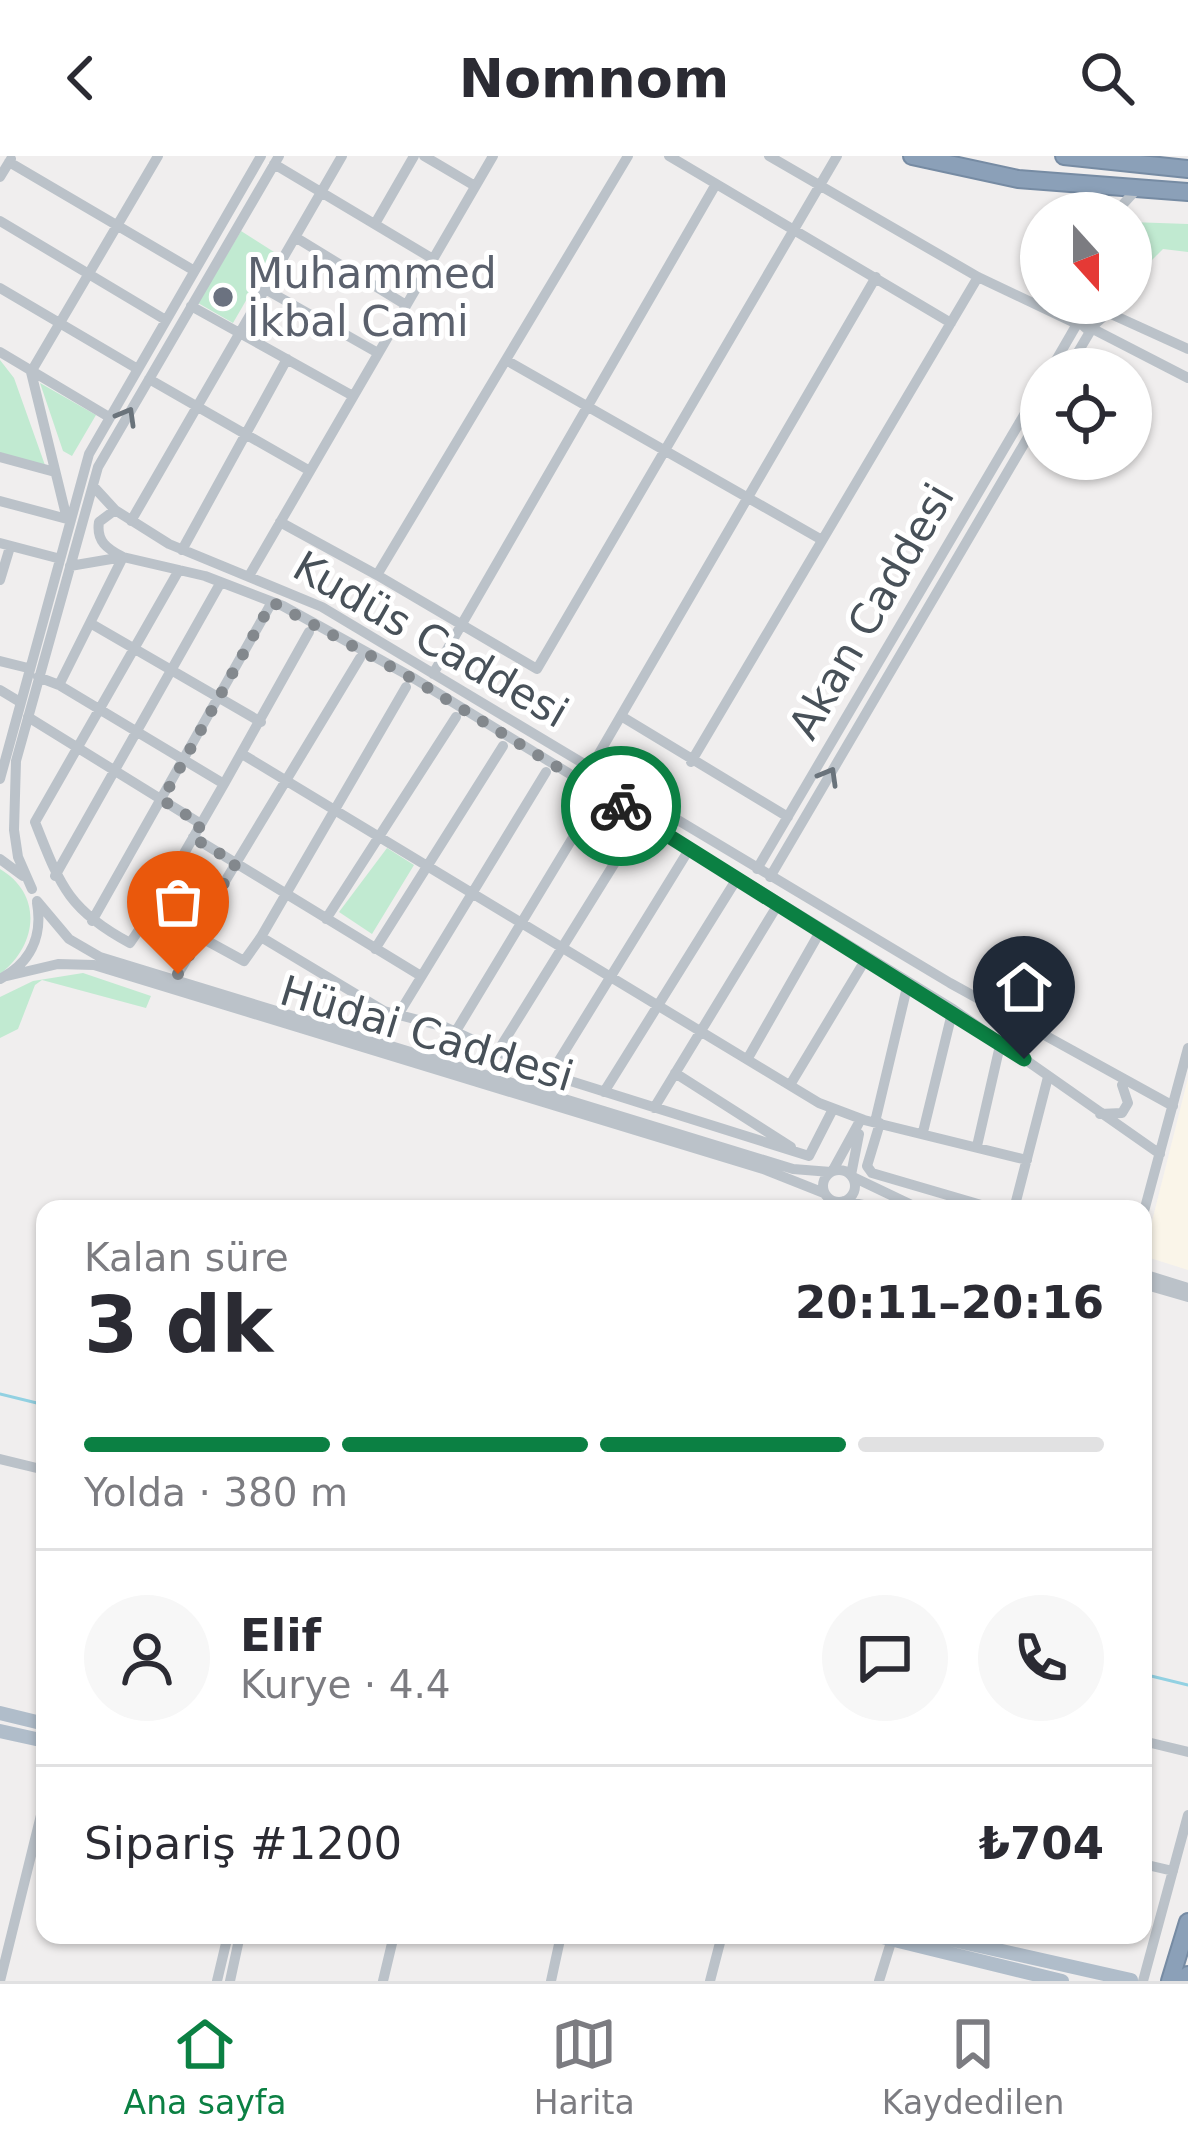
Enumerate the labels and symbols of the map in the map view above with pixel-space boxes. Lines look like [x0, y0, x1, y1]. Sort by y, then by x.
north arrow [1020, 192, 1152, 324]
place label: Muhammed İkbal Cami [247, 249, 497, 346]
marker: Muhammed İkbal Cami [210, 284, 236, 310]
one-way arrow [113, 407, 136, 429]
street label: Akan Caddesi [779, 475, 964, 747]
street label: Kudüs Caddesi [285, 541, 577, 738]
courier [561, 746, 681, 866]
one-way arrow [815, 767, 838, 789]
pin [127, 851, 229, 974]
pin [973, 936, 1075, 1059]
street label: Hüdai Caddesi [275, 966, 579, 1101]

